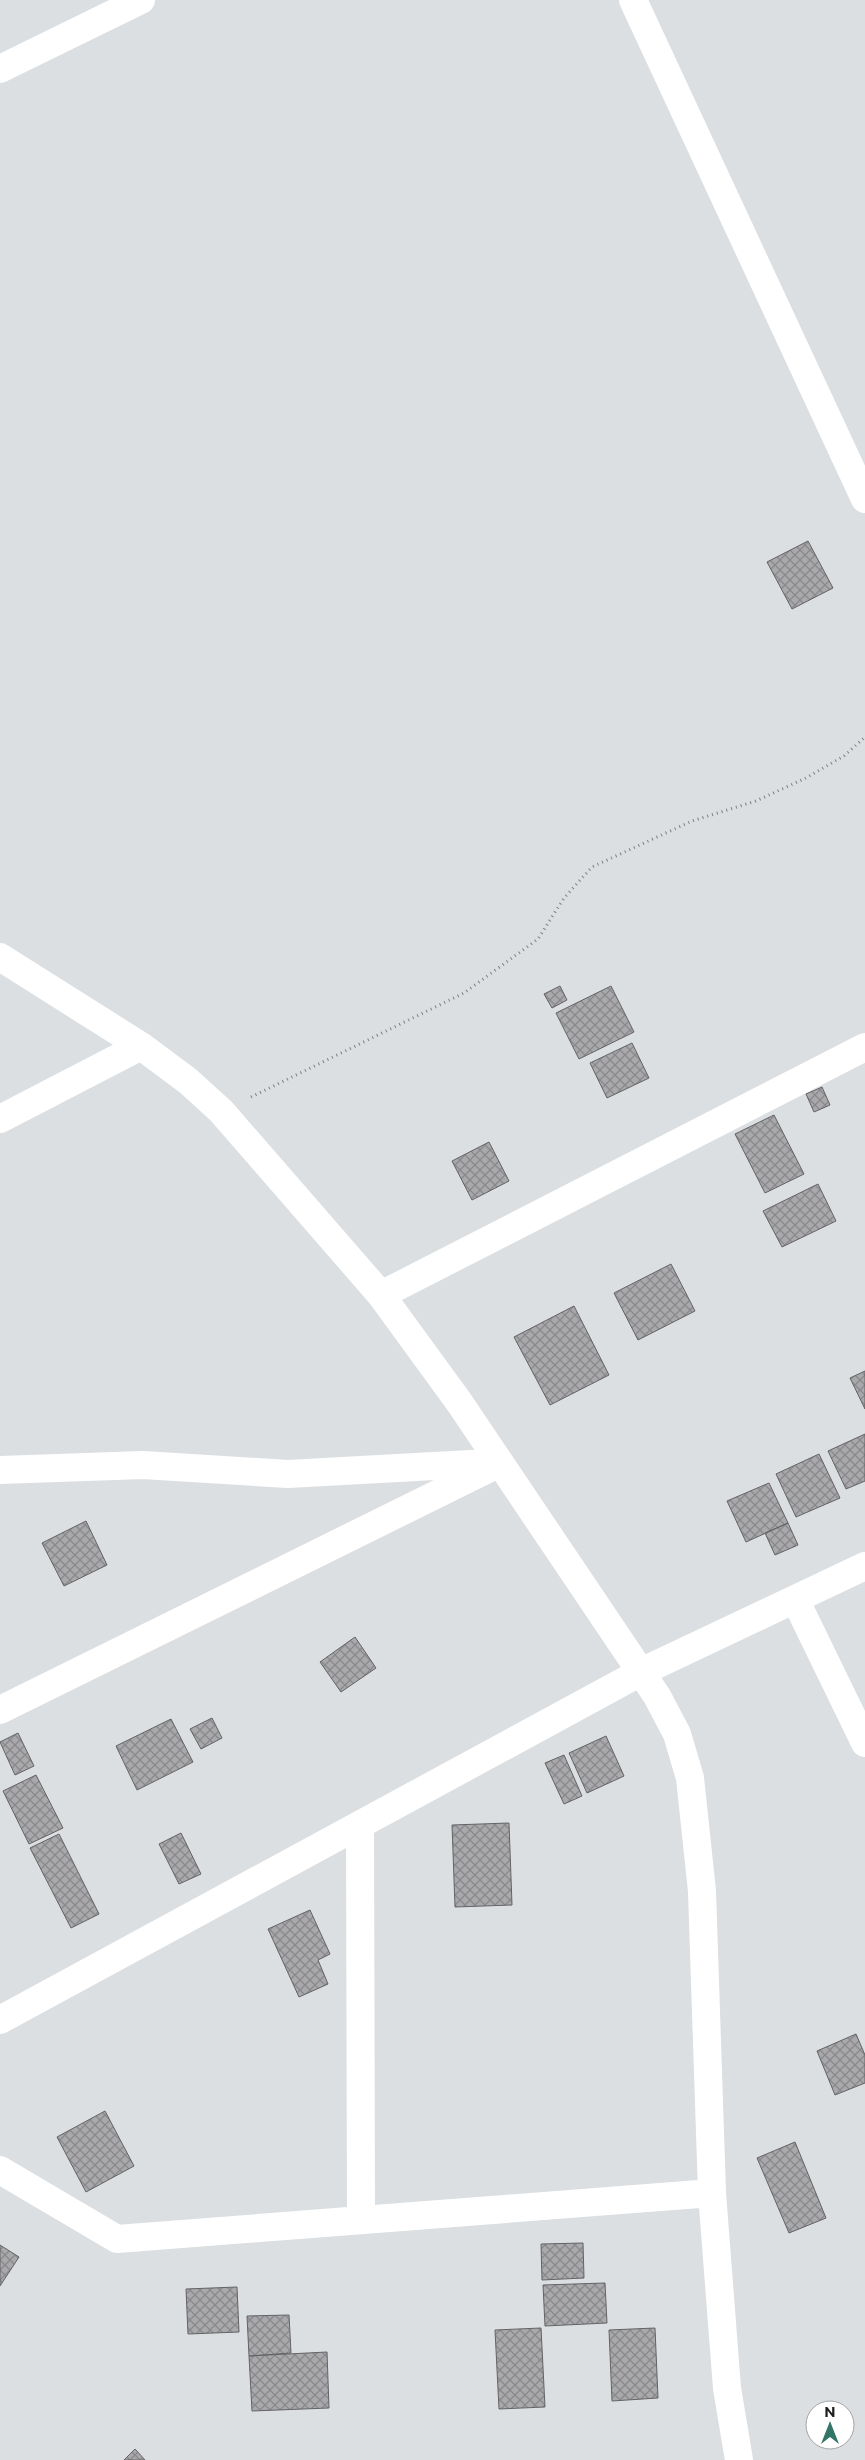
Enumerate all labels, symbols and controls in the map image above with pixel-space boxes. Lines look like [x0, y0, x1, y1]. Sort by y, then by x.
north arrow [805, 2400, 855, 2450]
text: N [824, 2403, 836, 2421]

